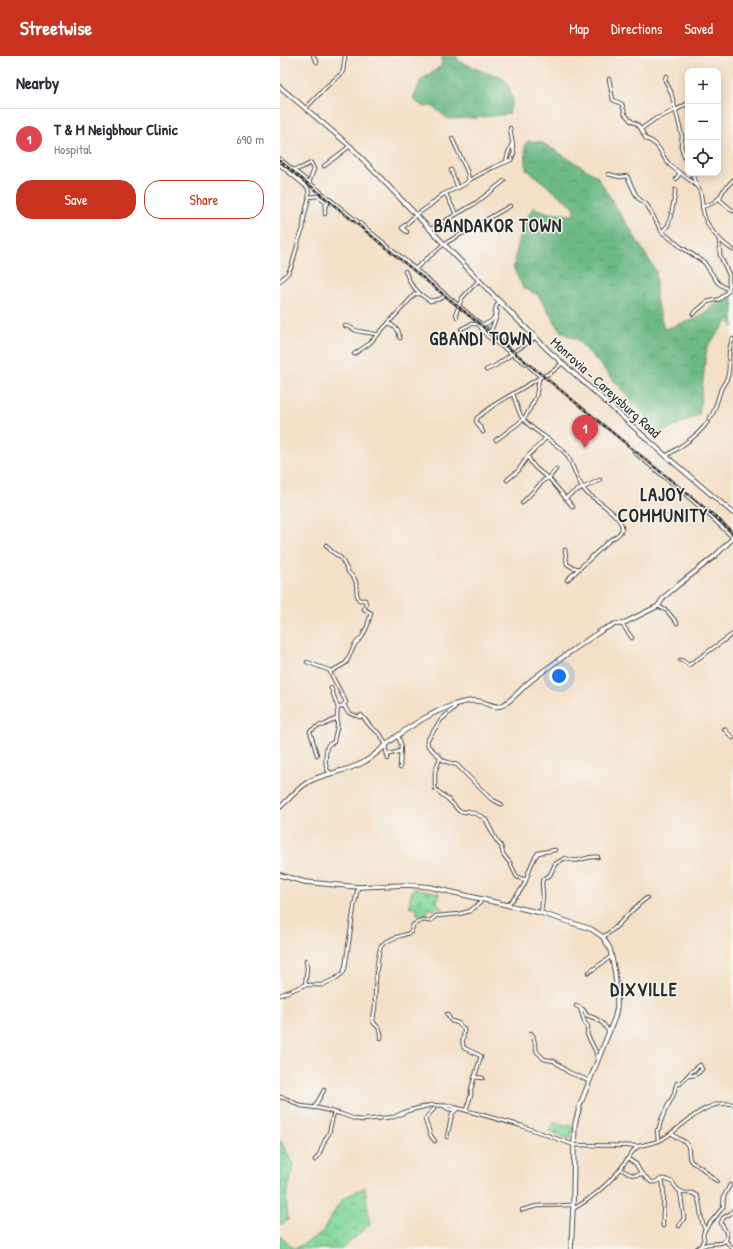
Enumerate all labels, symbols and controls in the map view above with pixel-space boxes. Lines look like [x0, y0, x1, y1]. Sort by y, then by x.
text: Streetwise [20, 15, 92, 41]
text: Map [569, 19, 589, 38]
text: Directions [611, 19, 662, 38]
text: Saved [684, 19, 713, 38]
map controls [685, 68, 721, 176]
button: + [685, 68, 721, 104]
text: Nearby [16, 71, 59, 94]
button: − [685, 104, 721, 140]
text: T & M Neigbhour Clinic [54, 119, 178, 140]
text: 1 [27, 130, 31, 148]
text: 690 m [236, 130, 264, 148]
text: Hospital [54, 140, 92, 158]
button: locate [685, 140, 721, 176]
button: Save [16, 180, 136, 219]
button: Share [144, 180, 264, 219]
district label: BANDAKOR TOWN [434, 213, 562, 238]
district label: GBANDI TOWN [429, 326, 533, 351]
street label: Monrovia - Careysburg Road [546, 332, 666, 443]
pin: 1 [572, 415, 598, 448]
district label: LAJOY COMMUNITY [618, 482, 708, 528]
your location [549, 666, 569, 686]
district label: DIXVILLE [610, 977, 678, 1002]

